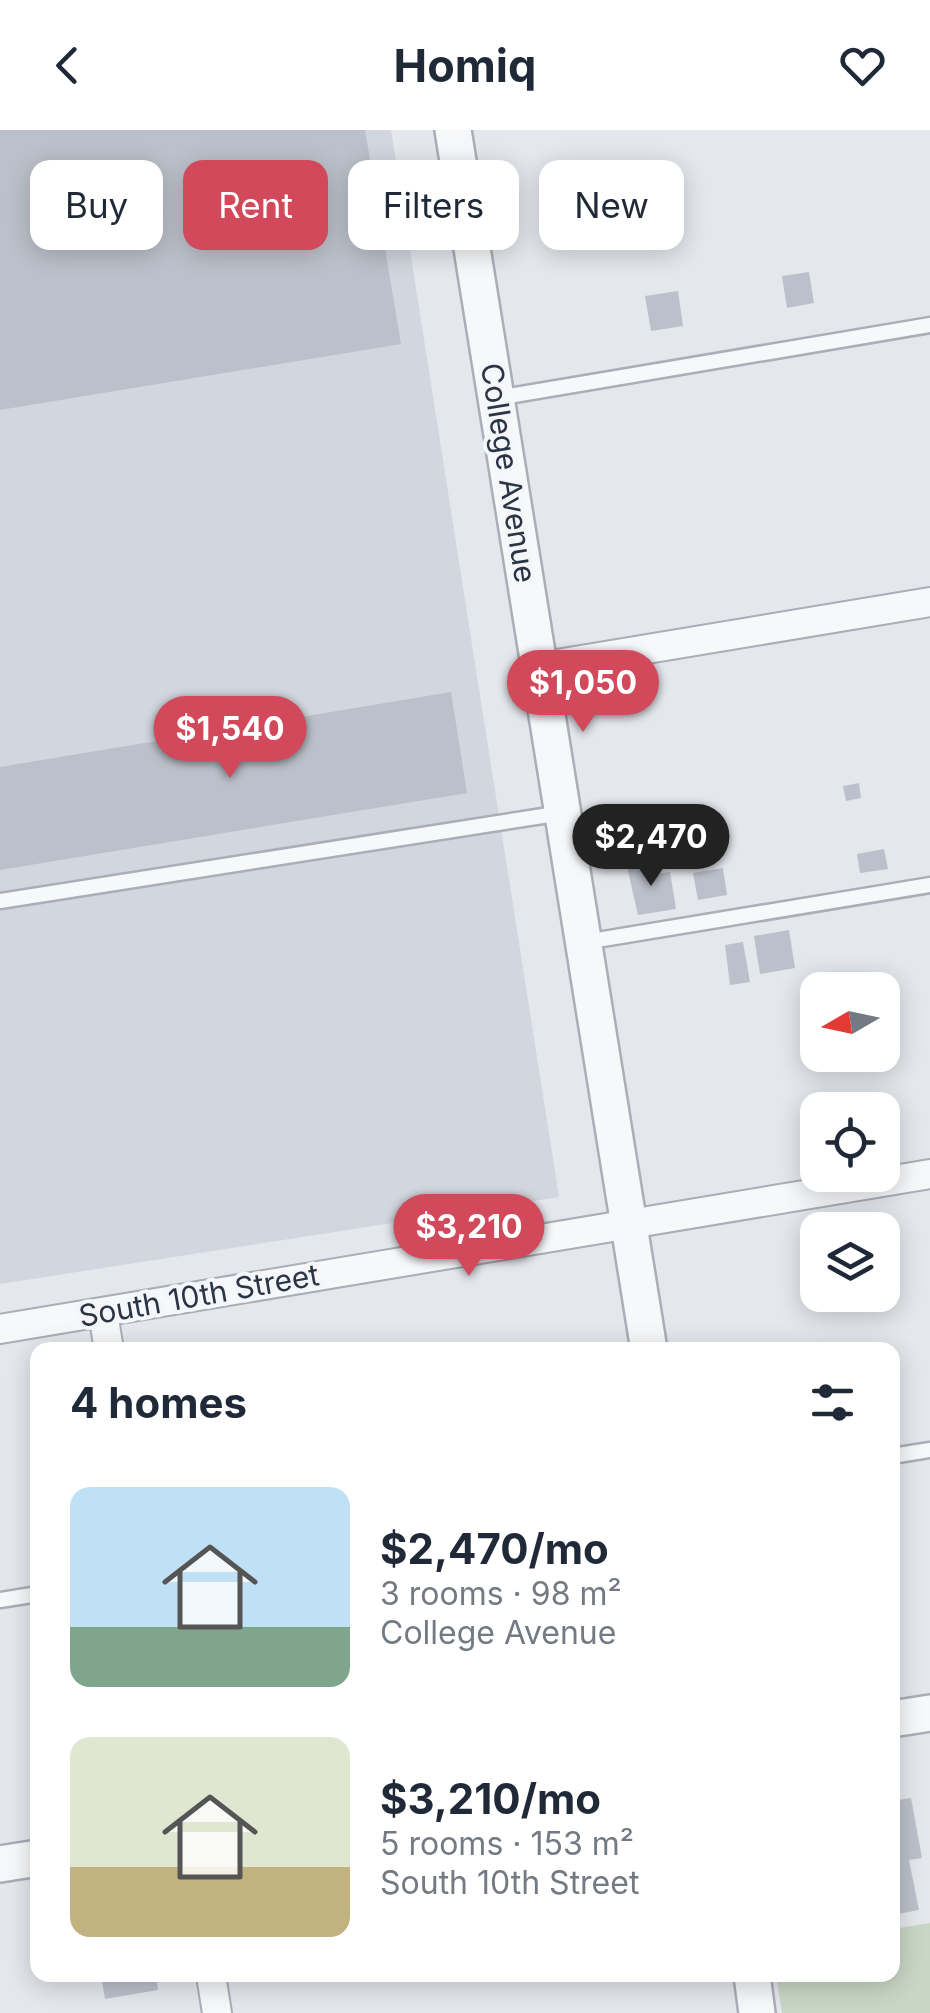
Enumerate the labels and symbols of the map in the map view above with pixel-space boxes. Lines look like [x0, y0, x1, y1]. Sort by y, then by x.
street label: College Avenue [474, 361, 544, 585]
pin: $1,050 [502, 650, 664, 735]
pin: $1,540 [149, 696, 311, 781]
pin: $2,470 [570, 804, 732, 889]
north arrow [800, 972, 900, 1072]
pin: $3,210 [388, 1194, 550, 1279]
street label: South 10th Street [76, 1256, 322, 1334]

